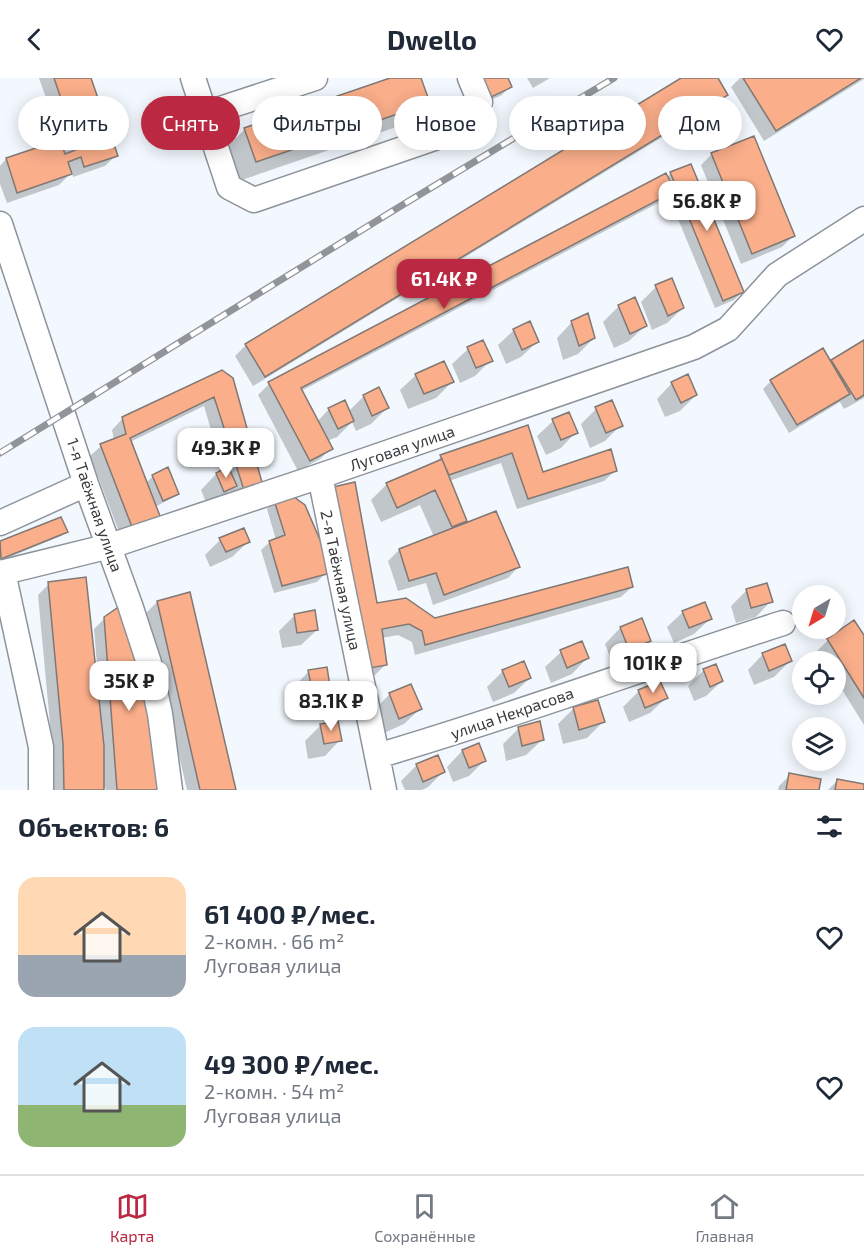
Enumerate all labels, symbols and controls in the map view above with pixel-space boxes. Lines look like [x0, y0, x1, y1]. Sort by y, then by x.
icon: back [18, 23, 51, 56]
text: Dwello [387, 23, 477, 55]
icon: heart [813, 23, 846, 56]
chip: Купить [18, 96, 129, 150]
chip: Снять [141, 96, 240, 150]
chip: Фильтры [252, 96, 382, 150]
chip: Новое [394, 96, 497, 150]
chip: Квартира [509, 96, 646, 150]
chip: Дом [658, 96, 742, 150]
pin: 56.8K ₽ [652, 181, 762, 232]
text: 56.8K ₽ [673, 188, 741, 212]
pin: 61.4K ₽ [389, 259, 499, 310]
text: 61.4K ₽ [411, 266, 477, 290]
street label: Луговая улица [347, 421, 457, 475]
pin: 49.3K ₽ [171, 428, 281, 479]
street label: 1-я Таёжная улица [63, 435, 127, 575]
text: 49.3K ₽ [191, 435, 261, 459]
street label: 2-я Таёжная улица [316, 508, 366, 652]
north arrow [792, 585, 846, 639]
map controls [792, 585, 846, 771]
pin: 101K ₽ [604, 643, 702, 694]
text: 101K ₽ [624, 650, 682, 674]
button: locate [792, 651, 846, 705]
pin: 35K ₽ [87, 661, 171, 712]
text: 35K ₽ [104, 668, 155, 692]
pin: 83.1K ₽ [276, 681, 386, 732]
street label: улица Некрасова [448, 683, 576, 743]
text: 83.1K ₽ [298, 688, 364, 712]
button: layers [792, 717, 846, 771]
icon: filters [813, 810, 846, 843]
text: Объектов: 6 [18, 811, 169, 842]
text: 61 400 ₽/мес. [204, 898, 376, 929]
icon: home [66, 901, 138, 973]
icon: heart [813, 921, 846, 954]
text: 2-комн. · 66 m² [204, 929, 344, 953]
text: Луговая улица [204, 953, 341, 977]
text: 49 300 ₽/мес. [204, 1048, 379, 1079]
icon: home [66, 1051, 138, 1123]
icon: heart [813, 1071, 846, 1104]
text: 2-комн. · 54 m² [204, 1079, 344, 1103]
text: Луговая улица [204, 1103, 341, 1127]
tab: Карта [110, 1190, 154, 1245]
tab: Сохранённые [374, 1190, 476, 1245]
tab: Главная [695, 1190, 754, 1245]

